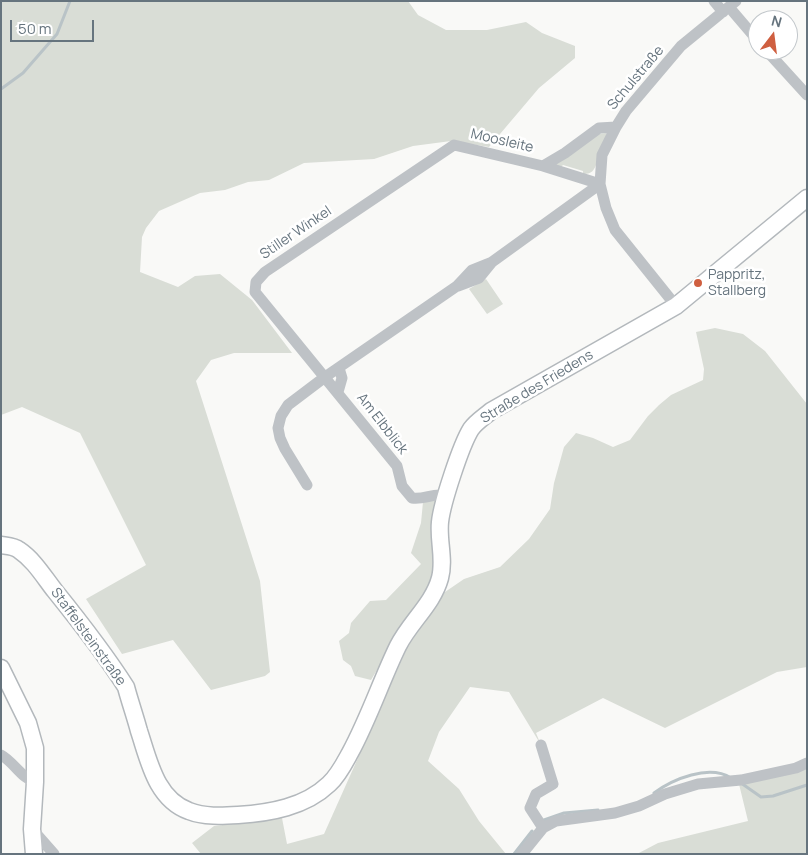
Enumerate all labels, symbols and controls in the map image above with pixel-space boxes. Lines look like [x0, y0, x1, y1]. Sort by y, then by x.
scale bar [12, 10, 96, 42]
north arrow [748, 10, 798, 60]
text: N [769, 11, 784, 31]
text: 50 m [18, 18, 52, 39]
street label: Schulstraße [604, 43, 668, 113]
street label: Moosleite [469, 126, 535, 156]
street label: Stiller Winkel [257, 203, 335, 263]
place label: Pappritz, Stallberg [708, 267, 766, 300]
marker: Pappritz, Stallberg [692, 277, 704, 289]
street label: Straße des Friedens [478, 347, 596, 427]
street label: Am Elbblick [353, 390, 411, 458]
street label: Staffelsteinstraße [47, 585, 129, 689]

